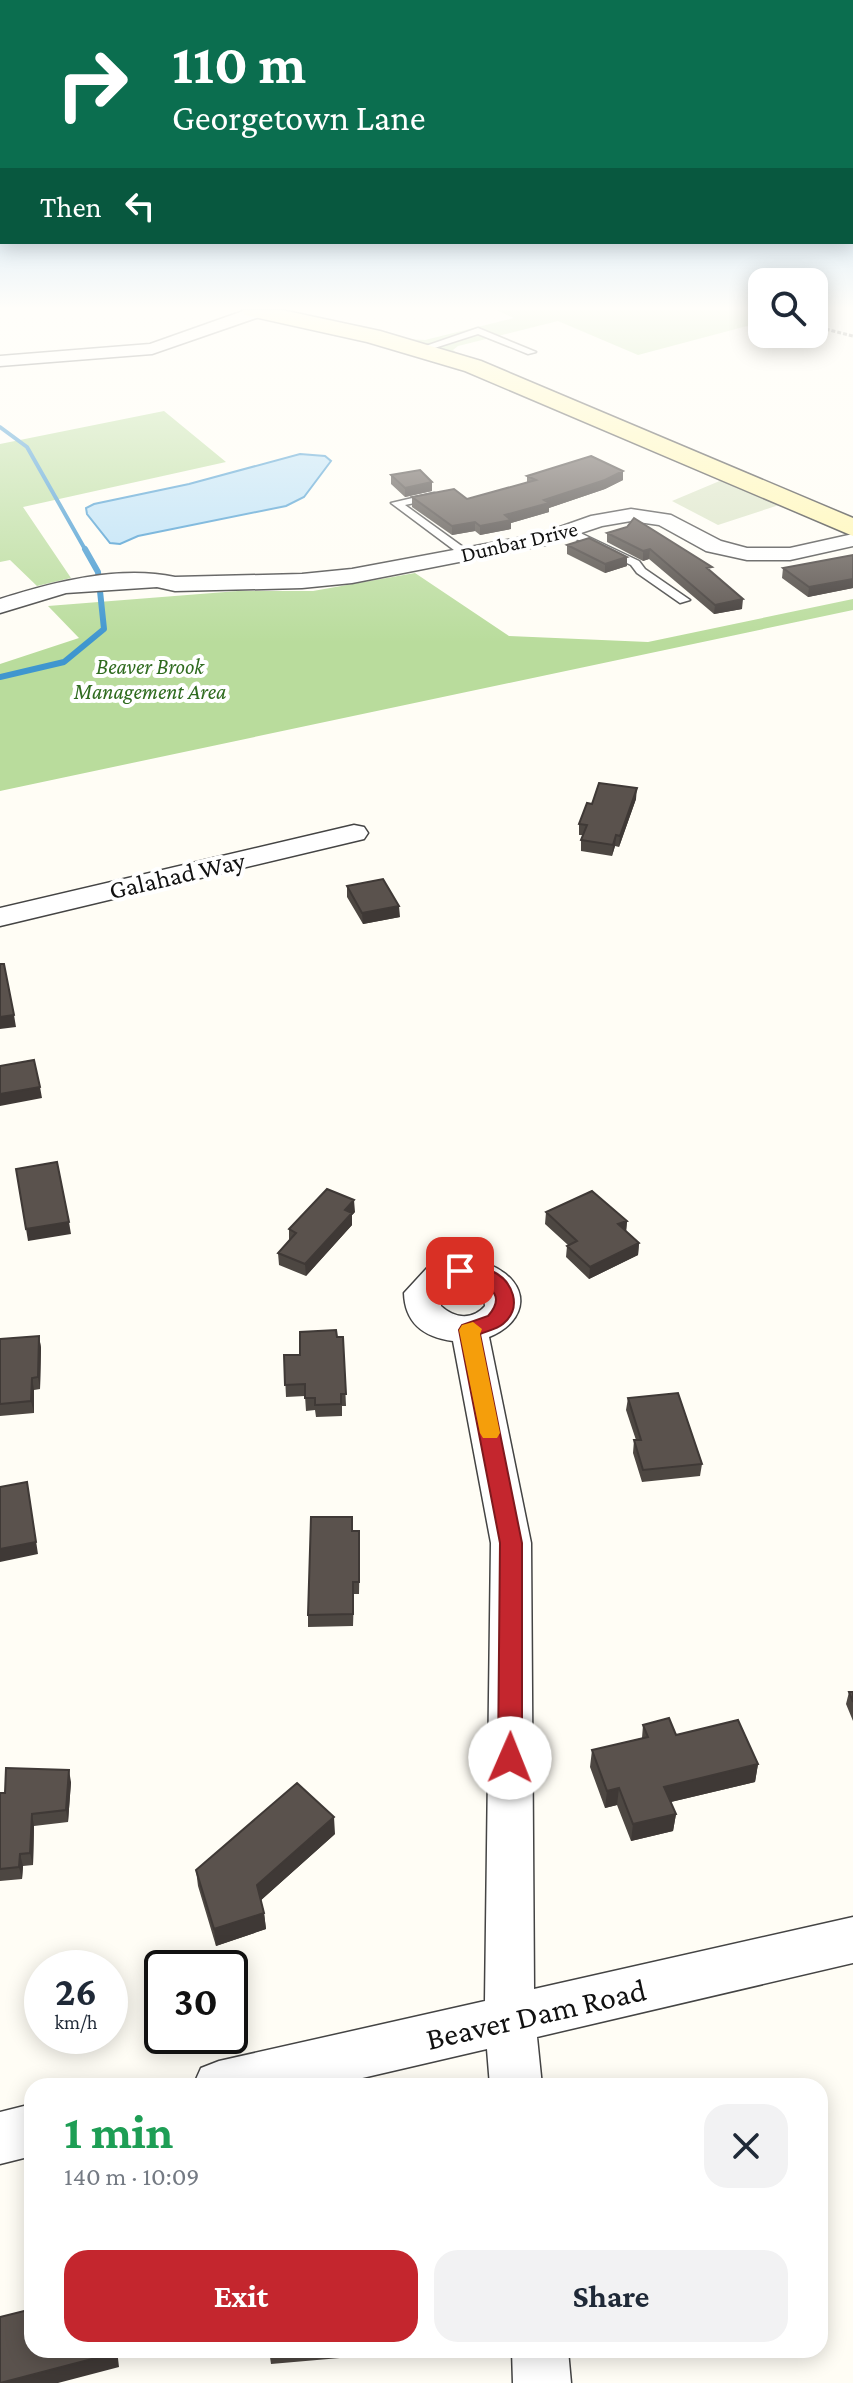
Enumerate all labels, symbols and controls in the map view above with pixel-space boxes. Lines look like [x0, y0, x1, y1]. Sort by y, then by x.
icon: right [40, 32, 144, 136]
text: 110 m [172, 33, 306, 95]
text: Georgetown Lane [172, 98, 426, 138]
icon: left [118, 184, 162, 228]
text: Then [40, 190, 102, 223]
map controls [748, 268, 828, 348]
button: search [748, 268, 828, 348]
street label: Dunbar Drive [458, 516, 580, 567]
park label: Beaver Brook Management Area [73, 654, 226, 704]
street label: Galahad Way [106, 846, 249, 905]
pin [426, 1237, 494, 1305]
icon: arrive [438, 1249, 482, 1293]
position arrow [468, 1716, 552, 1800]
speed limit sign: 30 [144, 1950, 248, 2054]
text: 26 [55, 1969, 97, 2014]
street label: Beaver Dam Road [422, 1971, 650, 2057]
text: km/h [54, 2011, 98, 2033]
button: close [704, 2104, 788, 2188]
text: 1 min [64, 2105, 173, 2158]
text: 140 m · 10:09 [64, 2162, 200, 2191]
button: Exit [64, 2250, 418, 2342]
button: Share [434, 2250, 788, 2342]

